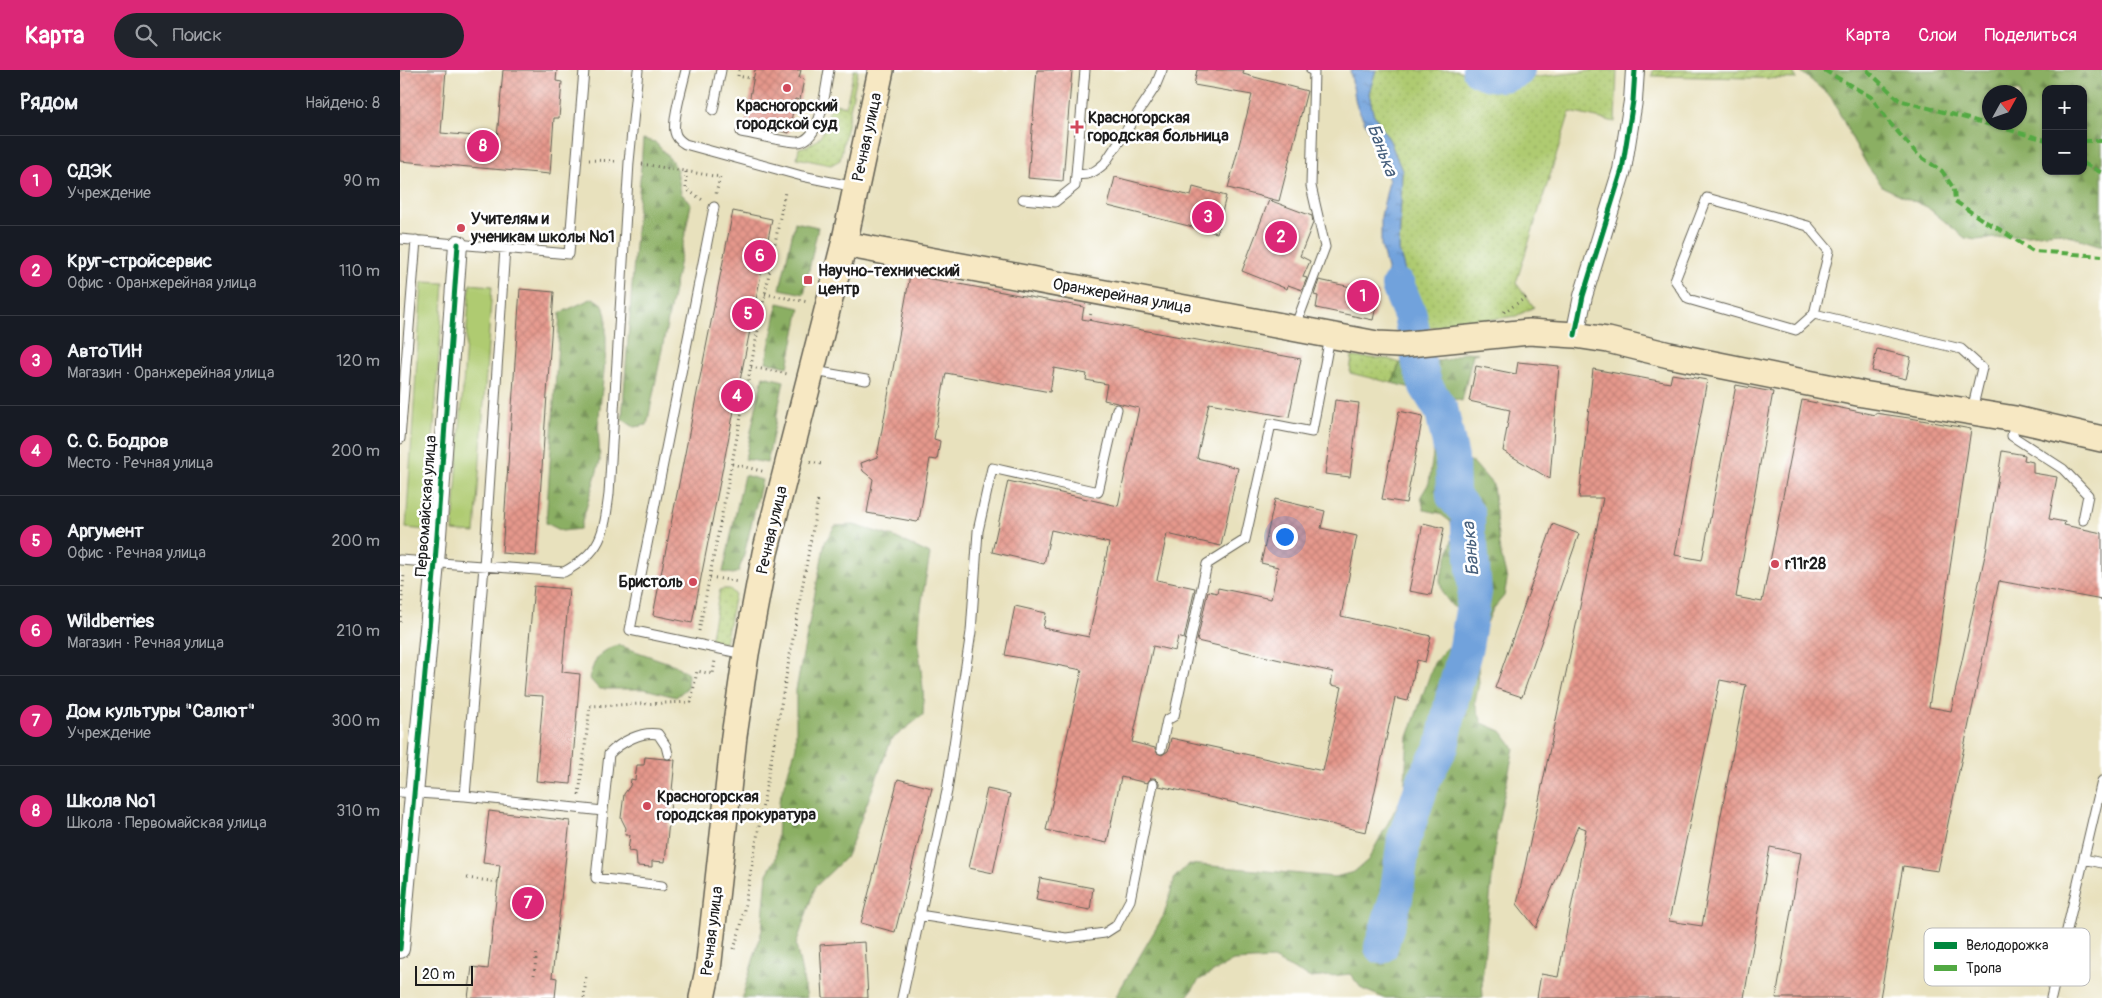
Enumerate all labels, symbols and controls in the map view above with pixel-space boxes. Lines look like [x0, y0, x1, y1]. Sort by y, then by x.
search box [114, 13, 464, 58]
text: Карта [25, 21, 84, 50]
icon: search [132, 21, 160, 49]
text: Поиск [172, 23, 222, 47]
text: Карта [1846, 24, 1890, 47]
text: Слои [1918, 24, 1956, 47]
text: Поделиться [1984, 24, 2077, 47]
marker: Красногорский городской суд [781, 82, 793, 94]
north arrow [1982, 85, 2027, 130]
map controls [2042, 85, 2087, 175]
button: + [2042, 85, 2087, 130]
text: Рядом [20, 89, 78, 116]
street label: Речная улица [848, 91, 886, 183]
text: Найдено: 8 [305, 93, 380, 113]
place label: Красногорский городской суд [736, 96, 838, 134]
place label: Красногорская городская больница [1087, 108, 1229, 146]
marker: Красногорская городская больница [1070, 120, 1084, 134]
water label: Банька [1362, 121, 1403, 181]
pin: 8 [467, 127, 499, 165]
button: − [2042, 130, 2087, 175]
text: СДЭК [67, 159, 112, 183]
text: 1 [33, 171, 39, 191]
text: 90 m [343, 171, 380, 191]
text: Учреждение [67, 183, 151, 203]
pin: 3 [1192, 198, 1224, 236]
place label: Учителям и ученикам школы №1 [470, 209, 615, 247]
pin: 2 [1265, 218, 1297, 256]
marker: Учителям и ученикам школы №1 [455, 222, 467, 234]
pin: 6 [744, 237, 776, 275]
text: Круг-стройсервис [67, 249, 212, 273]
text: 2 [32, 261, 40, 281]
text: 110 m [339, 261, 380, 281]
place label: Научно-технический центр [818, 261, 960, 299]
text: Офис · Оранжерейная улица [67, 273, 256, 293]
marker: Научно-технический центр [802, 274, 814, 286]
street label: Оранжерейная улица [1051, 274, 1193, 318]
pin: 1 [1347, 277, 1379, 315]
pin: 5 [732, 295, 764, 333]
text: АвтоТИН [67, 339, 142, 363]
text: 3 [32, 351, 40, 371]
text: 120 m [336, 351, 380, 371]
text: Магазин · Оранжерейная улица [67, 363, 274, 383]
pin: 4 [721, 377, 753, 415]
text: С. С. Бодров [67, 429, 169, 453]
street label: Первомайская улица [411, 435, 441, 577]
text: 4 [31, 441, 41, 461]
text: 200 m [332, 441, 380, 461]
text: Место · Речная улица [67, 453, 213, 473]
street label: Речная улица [752, 484, 792, 576]
text: Аргумент [67, 519, 144, 543]
water label: Банька [1457, 519, 1485, 577]
your location [1272, 524, 1298, 550]
text: 5 [32, 531, 40, 551]
text: 200 m [332, 531, 380, 551]
text: Офис · Речная улица [67, 543, 206, 563]
place label: r11r28 [1785, 554, 1826, 574]
marker: r11r28 [1769, 558, 1781, 570]
place label: Бристоль [619, 572, 683, 592]
marker: Бристоль [687, 576, 699, 588]
text: Wildberries [67, 609, 154, 633]
text: 6 [31, 621, 41, 641]
text: 210 m [336, 621, 380, 641]
text: Магазин · Речная улица [67, 633, 224, 653]
text: Дом культуры "Салют" [67, 699, 255, 723]
text: 7 [32, 711, 40, 731]
text: 300 m [332, 711, 380, 731]
text: Учреждение [67, 723, 151, 743]
place label: Красногорская городская прокуратура [656, 787, 816, 825]
text: Школа №1 [67, 789, 156, 813]
marker: Красногорская городская прокуратура [641, 800, 653, 812]
text: 8 [32, 801, 40, 821]
text: 310 m [336, 801, 380, 821]
text: Школа · Первомайская улица [67, 813, 267, 833]
pin: 7 [512, 884, 544, 922]
street label: Речная улица [697, 885, 727, 977]
legend [1924, 928, 2090, 986]
text: Велодорожка [1966, 937, 2048, 954]
text: Тропа [1966, 960, 2002, 977]
scale bar [415, 963, 472, 986]
text: 20 m [422, 966, 455, 983]

